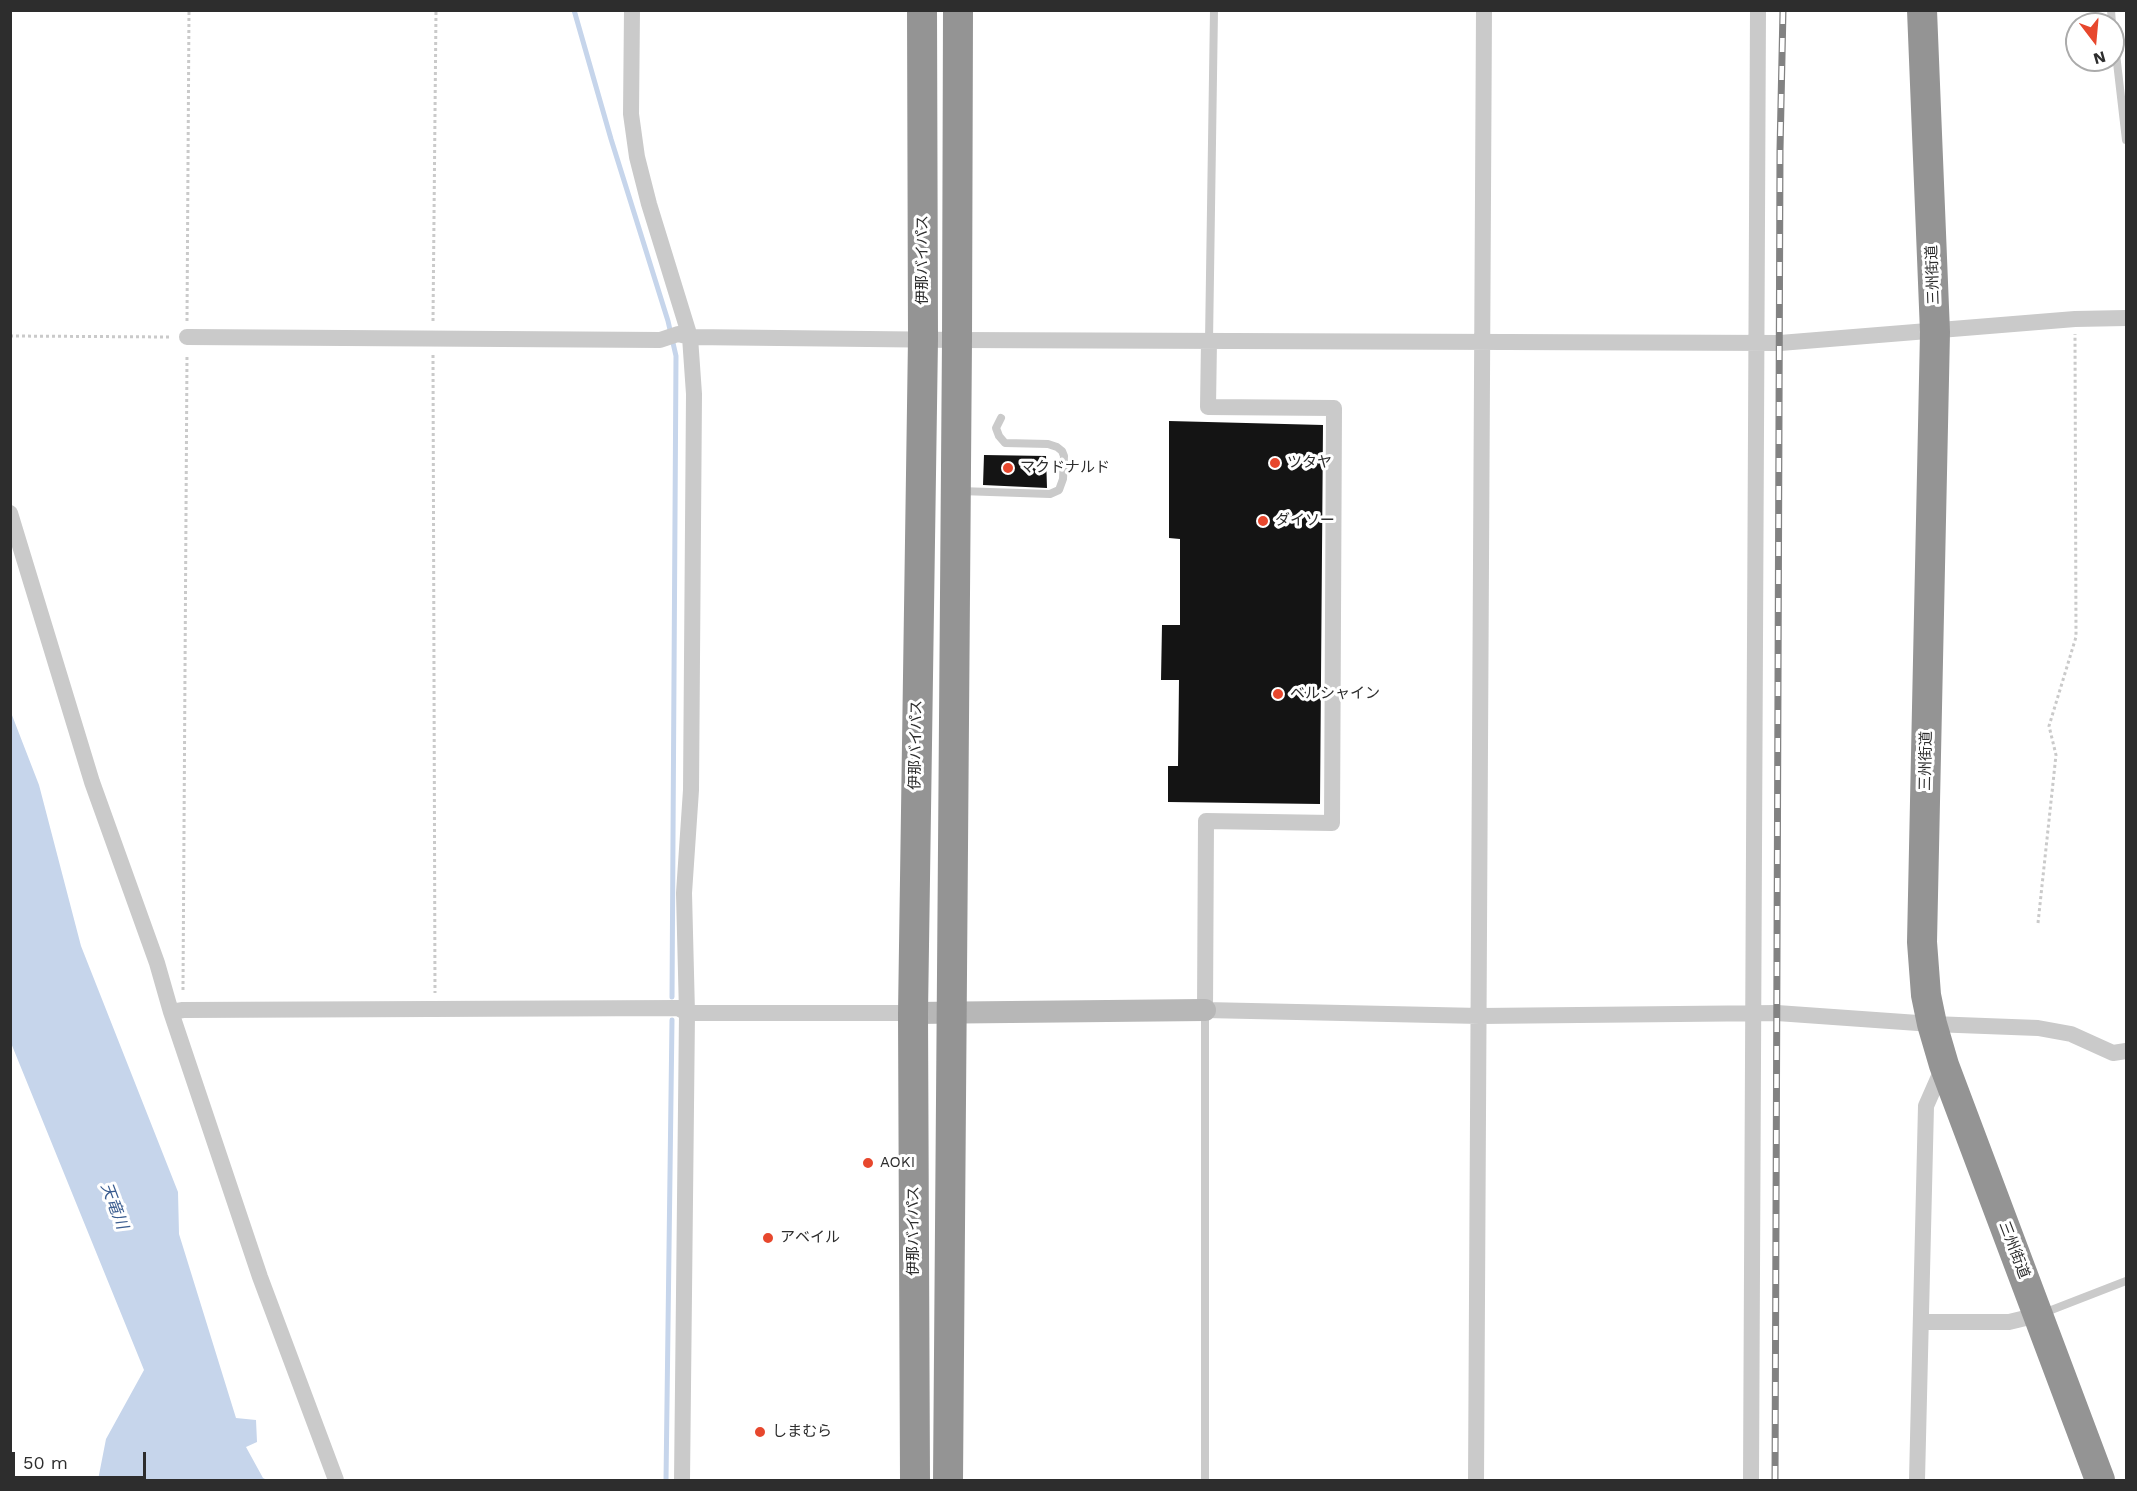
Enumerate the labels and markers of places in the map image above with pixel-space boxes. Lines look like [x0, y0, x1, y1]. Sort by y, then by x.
place label: ツタヤ [1287, 454, 1332, 472]
marker: ツタヤ [1268, 456, 1282, 470]
place label: マクドナルド [1020, 459, 1110, 477]
marker: マクドナルド [1001, 461, 1015, 475]
place label: ダイソー [1275, 512, 1335, 530]
marker: ダイソー [1256, 514, 1270, 528]
place label: ベルシャイン [1290, 685, 1380, 703]
marker: ベルシャイン [1271, 687, 1285, 701]
place label: AOKI [880, 1154, 915, 1172]
marker: AOKI [861, 1156, 875, 1170]
place label: アベイル [780, 1229, 840, 1247]
marker: アベイル [761, 1231, 775, 1245]
place label: しまむら [772, 1423, 832, 1441]
marker: しまむら [753, 1425, 767, 1439]

